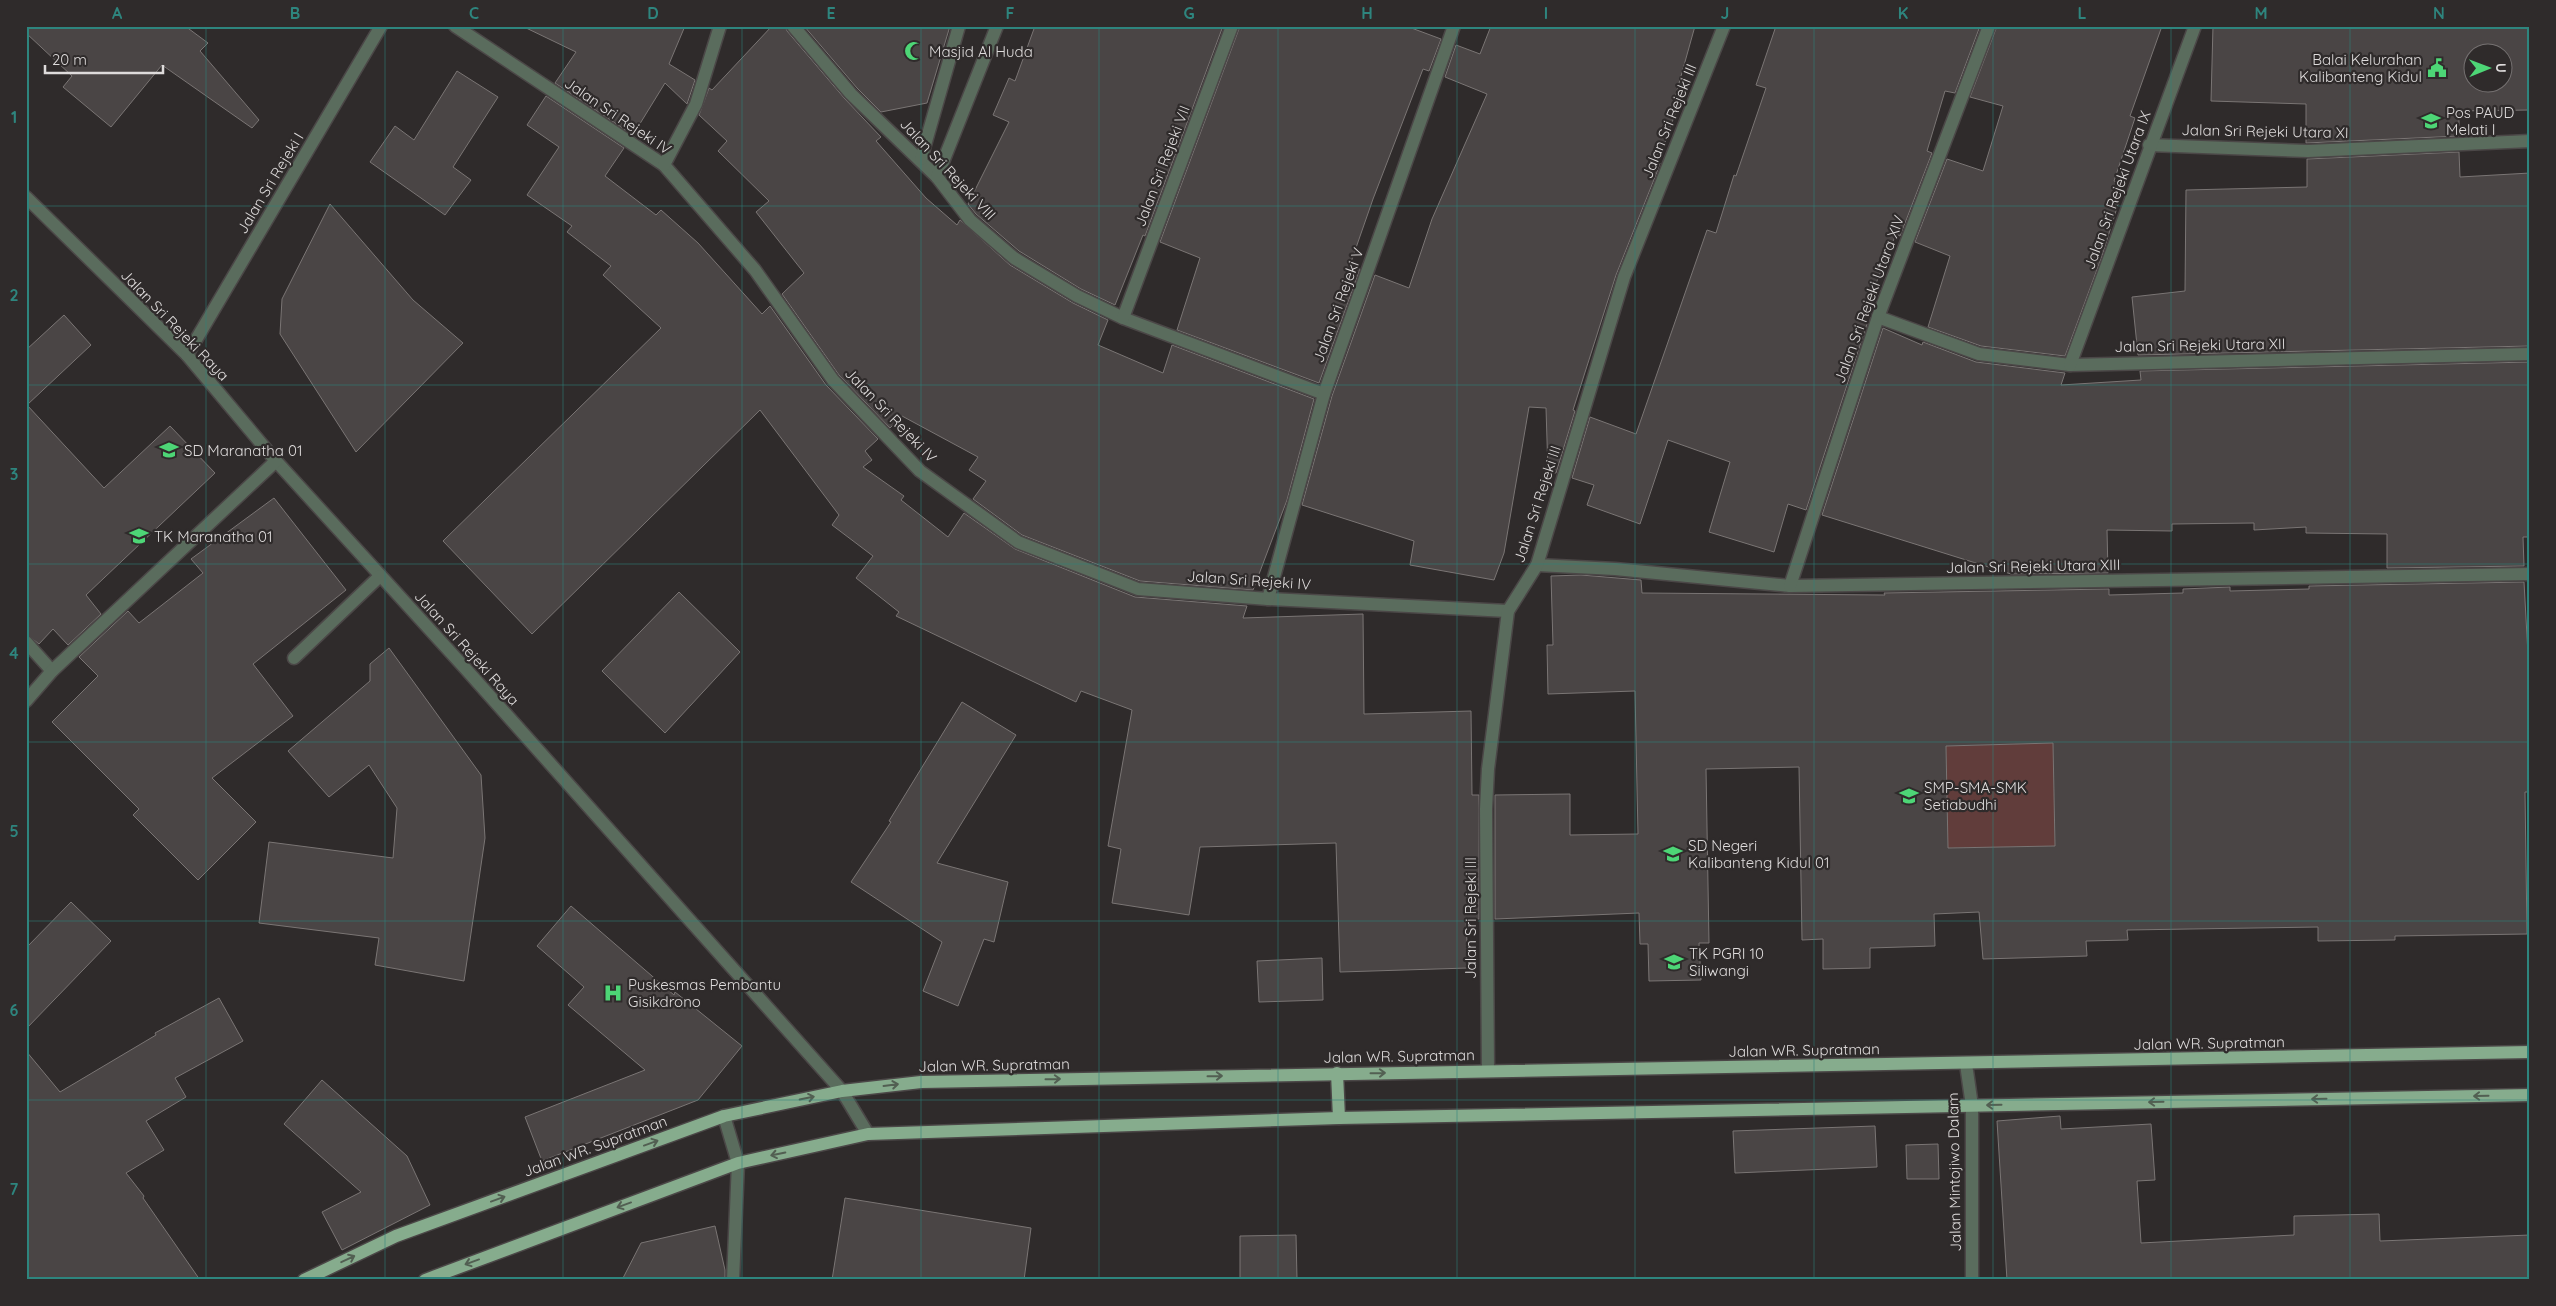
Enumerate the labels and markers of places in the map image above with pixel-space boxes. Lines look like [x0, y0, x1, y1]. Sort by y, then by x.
mosque icon: Masjid Al Huda [903, 40, 925, 62]
place label: Masjid Al Huda [929, 42, 1033, 61]
place label: Balai Kelurahan Kalibanteng Kidul [2299, 50, 2422, 86]
public building icon: Balai Kelurahan Kalibanteng Kidul [2426, 57, 2448, 79]
place label: Pos PAUD Melati I [2446, 103, 2515, 139]
school or university icon: Pos PAUD Melati I [2420, 110, 2442, 132]
school or university icon: SD Maranatha 01 [158, 439, 180, 461]
place label: SD Maranatha 01 [184, 441, 303, 460]
school or university icon: TK Maranatha 01 [128, 525, 150, 547]
place label: TK Maranatha 01 [154, 527, 273, 546]
place label: SMP-SMA-SMK Setiabudhi [1924, 778, 2027, 814]
school or university icon: SMP-SMA-SMK Setiabudhi [1898, 785, 1920, 807]
place label: SD Negeri Kalibanteng Kidul 01 [1688, 836, 1830, 872]
school or university icon: SD Negeri Kalibanteng Kidul 01 [1662, 843, 1684, 865]
place label: TK PGRI 10 Siliwangi [1689, 944, 1764, 980]
school or university icon: TK PGRI 10 Siliwangi [1663, 951, 1685, 973]
place label: Puskesmas Pembantu Gisikdrono [628, 975, 781, 1011]
hospital icon: Puskesmas Pembantu Gisikdrono [602, 982, 624, 1004]

